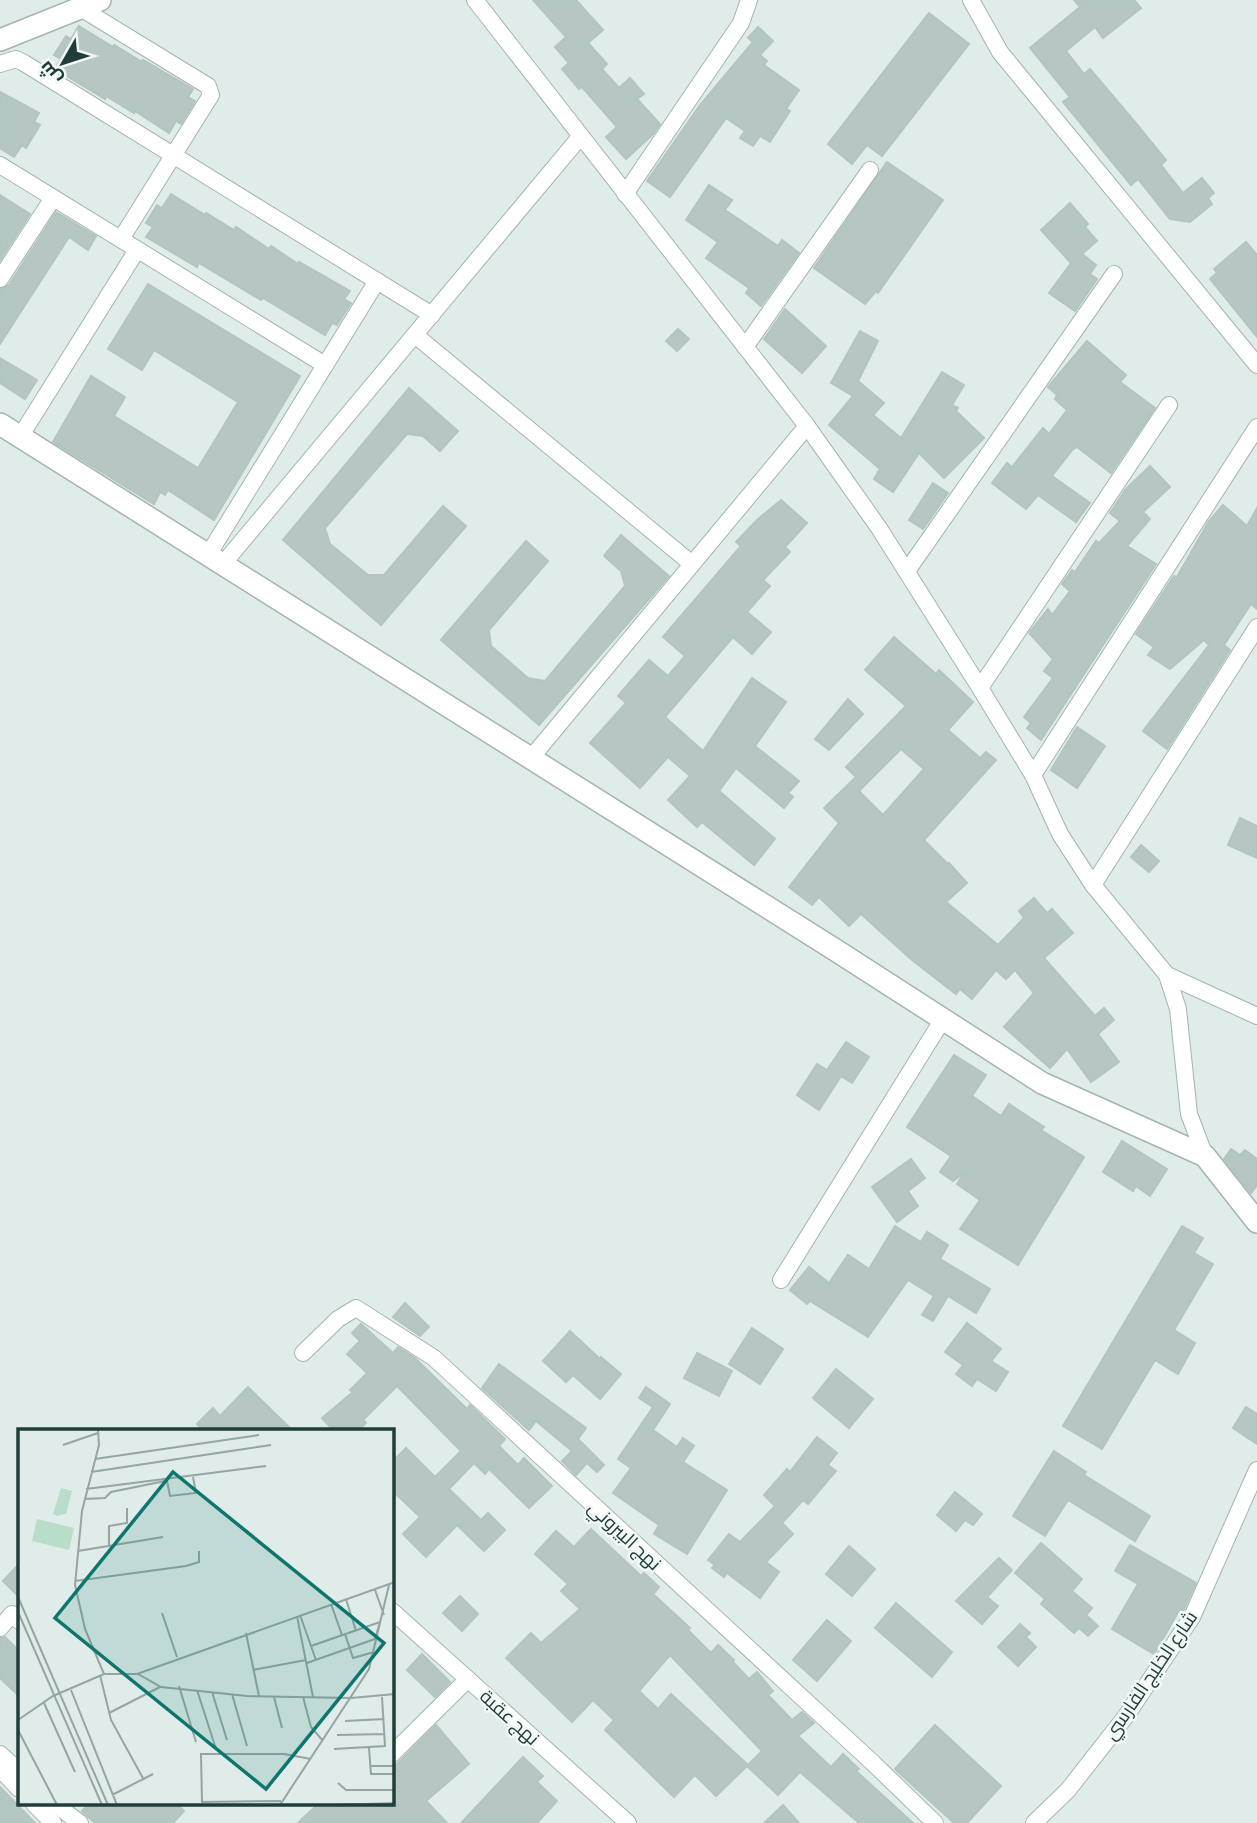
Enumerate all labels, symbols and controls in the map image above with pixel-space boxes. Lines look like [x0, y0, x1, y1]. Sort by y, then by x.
north arrow [28, 28, 98, 98]
text: ش [34, 57, 67, 90]
inset map [18, 1429, 394, 1806]
street label: نهج البيروني [581, 1496, 666, 1577]
street label: شارع الخليج الفارسي [1099, 1606, 1205, 1746]
street label: نهج عقبة [474, 1685, 544, 1752]

